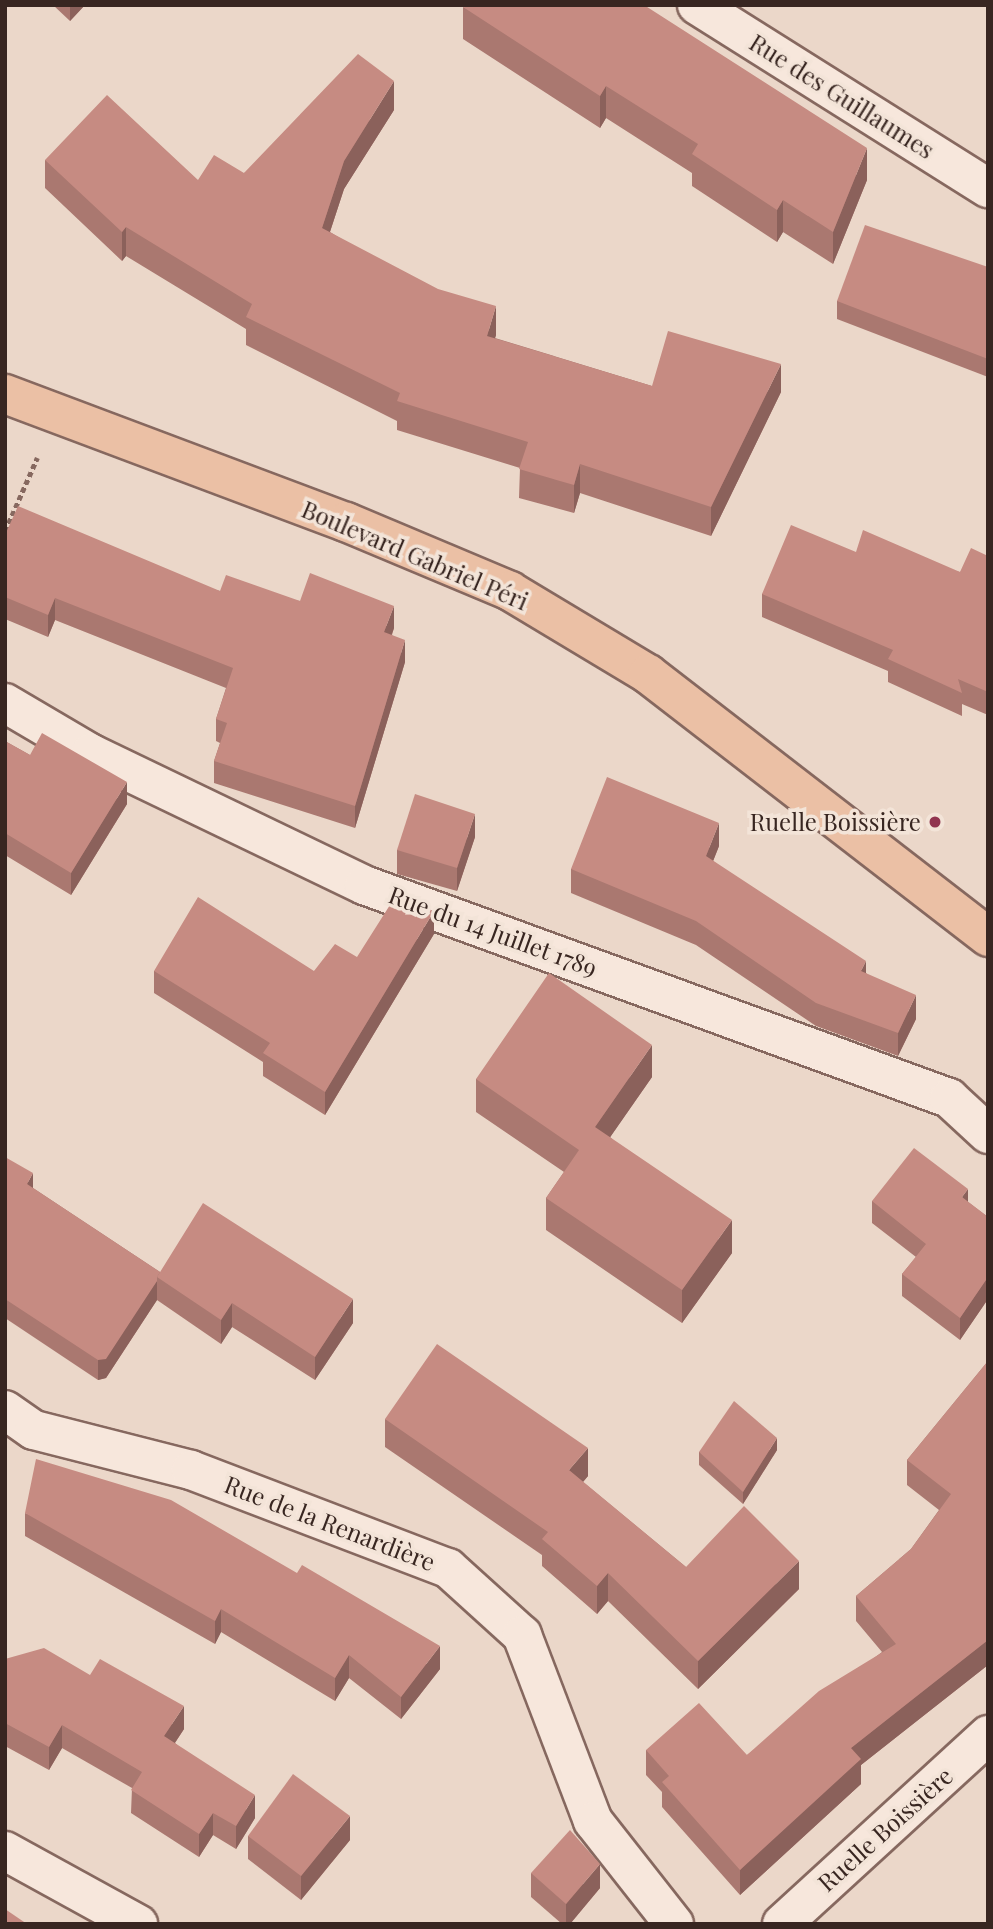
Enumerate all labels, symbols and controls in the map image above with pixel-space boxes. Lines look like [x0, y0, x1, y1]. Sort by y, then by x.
street label: Rue des Guillaumes [744, 28, 940, 164]
street label: Boulevard Gabriel Péri [298, 494, 532, 616]
place label: Ruelle Boissière [750, 808, 921, 836]
marker: Ruelle Boissière [927, 814, 943, 830]
street label: Rue du 14 Juillet 1789 [385, 880, 601, 982]
street label: Rue de la Renardière [220, 1469, 440, 1577]
street label: Ruelle Boissière [812, 1761, 958, 1897]

